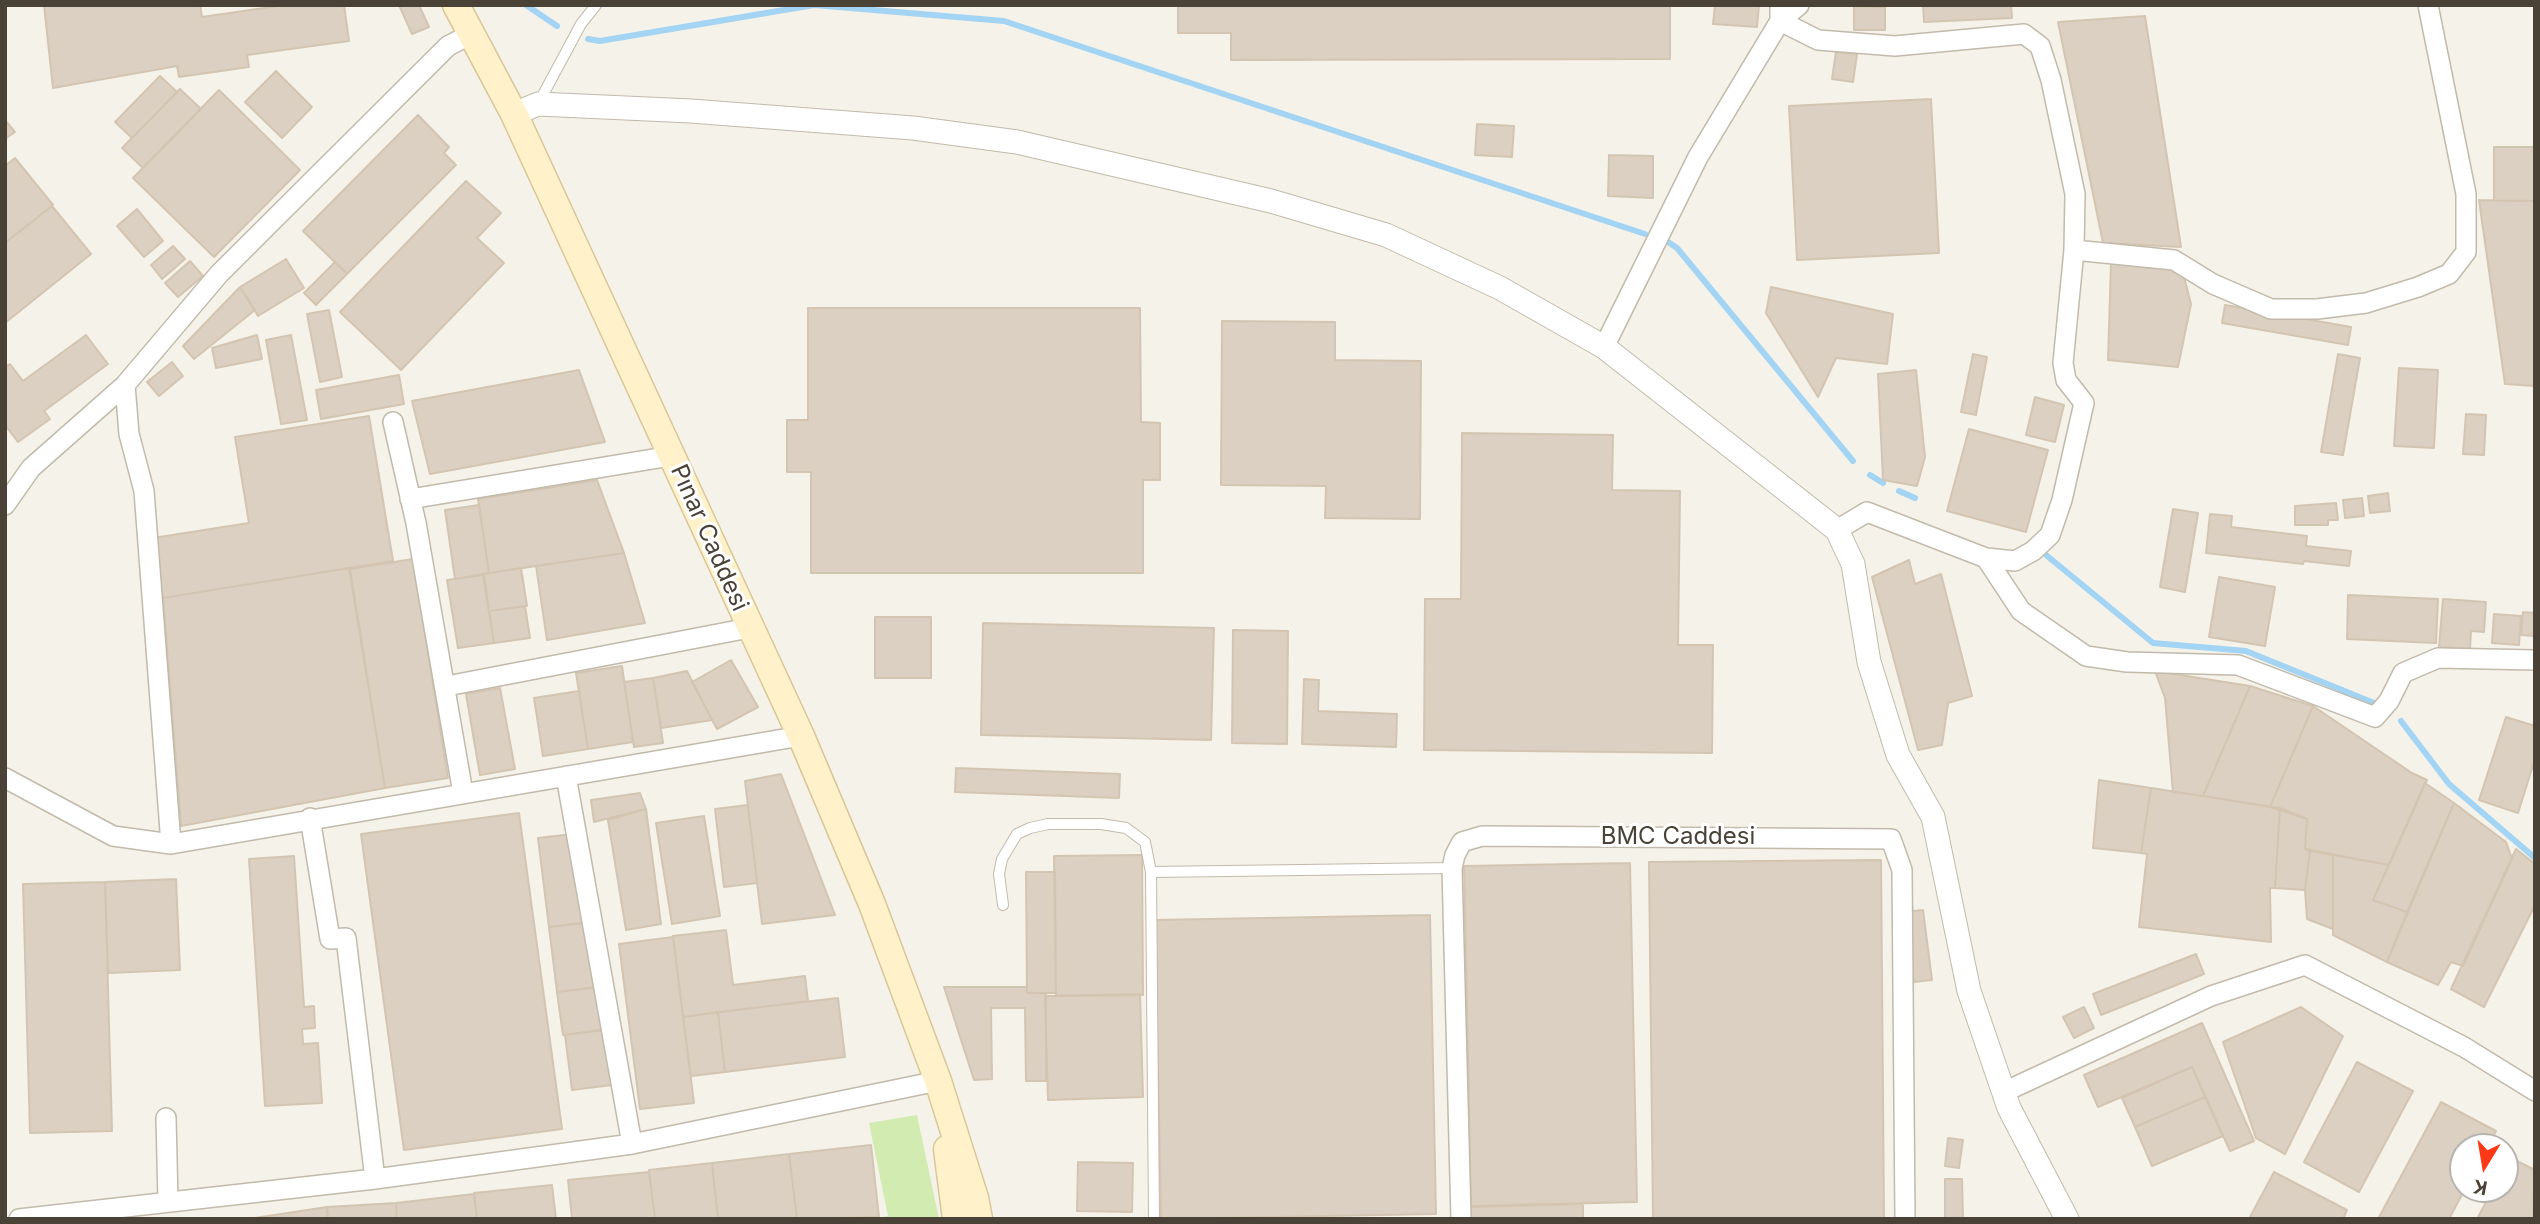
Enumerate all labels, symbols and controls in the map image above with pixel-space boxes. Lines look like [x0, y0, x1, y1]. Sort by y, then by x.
street label: Pınar Caddesi [664, 460, 754, 616]
street label: BMC Caddesi [1601, 823, 1755, 851]
north arrow [2449, 1133, 2519, 1203]
text: K [2471, 1175, 2489, 1200]

